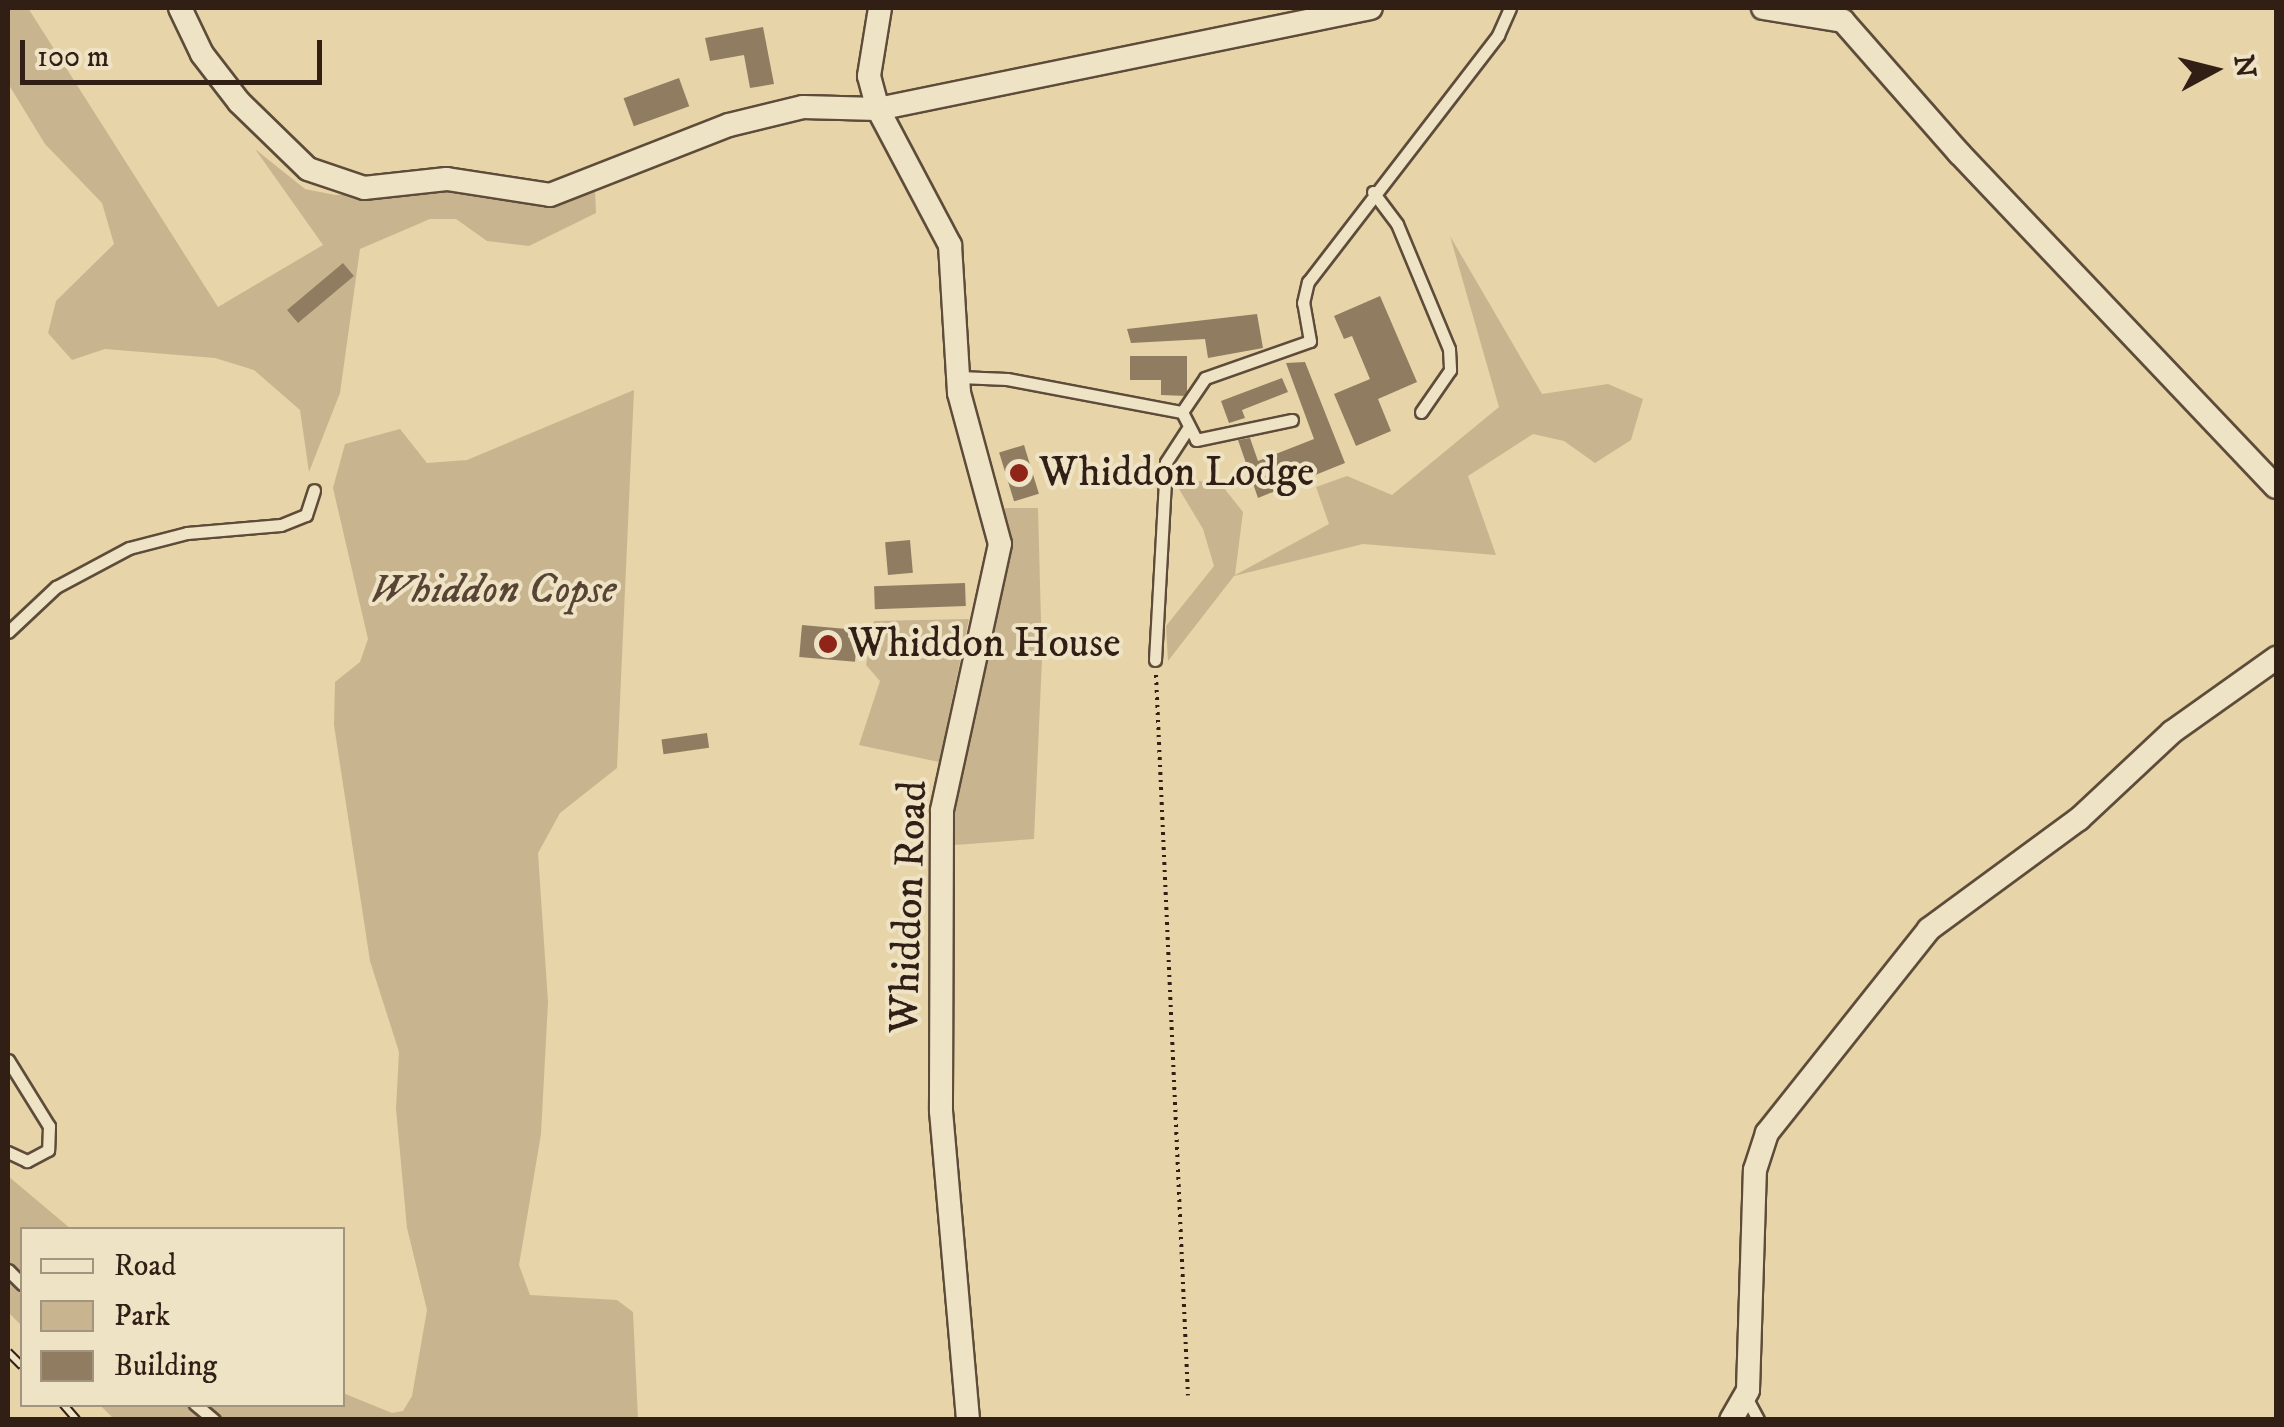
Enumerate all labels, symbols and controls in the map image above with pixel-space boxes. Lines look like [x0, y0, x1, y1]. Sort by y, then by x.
scale bar [25, 20, 328, 82]
north arrow [2164, 20, 2264, 120]
text: 100 m [37, 39, 109, 76]
text: N [2226, 53, 2263, 80]
place label: Whiddon Lodge [1039, 448, 1314, 498]
marker: Whiddon Lodge [1008, 462, 1030, 484]
park label: Whiddon Copse [370, 565, 616, 615]
place label: Whiddon House [848, 619, 1121, 669]
marker: Whiddon House [817, 633, 839, 655]
street label: Whiddon Road [879, 780, 939, 1034]
legend [20, 1227, 345, 1407]
text: Road [114, 1248, 176, 1285]
text: Park [114, 1298, 170, 1335]
text: Building [114, 1348, 217, 1385]

